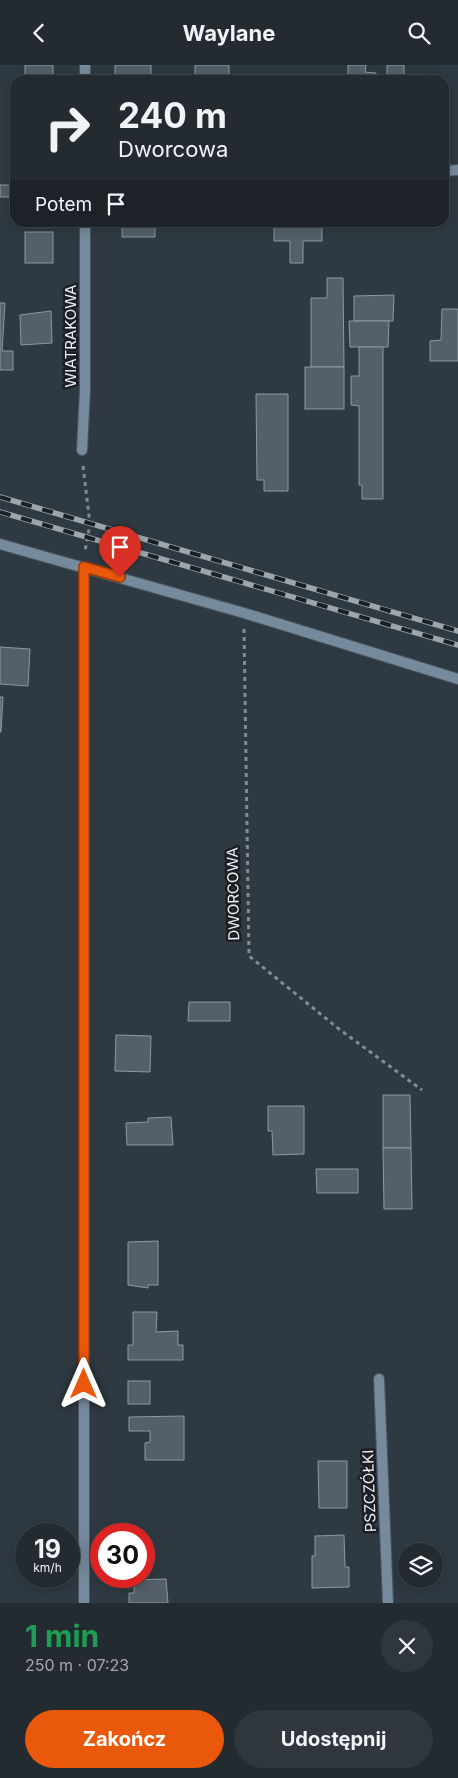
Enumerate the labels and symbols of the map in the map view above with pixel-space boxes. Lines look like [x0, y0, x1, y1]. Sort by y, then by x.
street label: WIATRAKOWA [61, 285, 80, 387]
pin [99, 526, 141, 577]
street label: DWORCOWA [223, 847, 243, 941]
position arrow [57, 1357, 109, 1409]
street label: PSZCZÓŁKI [358, 1449, 380, 1533]
speed limit sign: 30 [90, 1523, 155, 1588]

